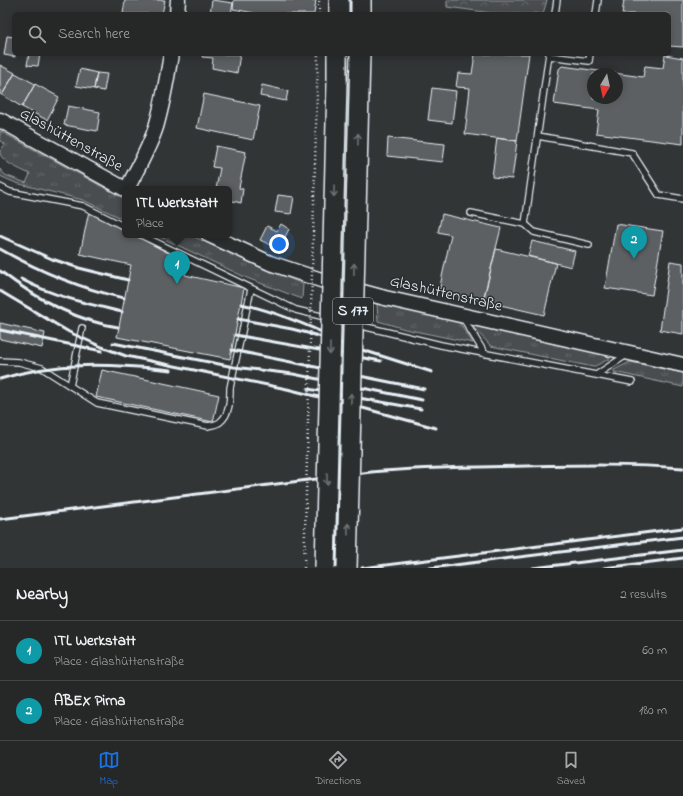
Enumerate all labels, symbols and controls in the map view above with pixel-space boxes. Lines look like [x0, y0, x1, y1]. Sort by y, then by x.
search box [12, 12, 671, 56]
icon: search [26, 23, 48, 45]
text: Search here [58, 23, 130, 45]
north arrow [587, 68, 623, 104]
street label: Glashüttenstraße [15, 102, 128, 179]
one-way arrow [354, 133, 362, 146]
one-way arrow [330, 184, 338, 197]
popup [122, 186, 232, 238]
text: ITL Werkstatt [136, 192, 218, 214]
text: Place [136, 214, 164, 233]
pin: 2 [621, 226, 647, 259]
your location [269, 234, 289, 254]
pin: 1 [164, 251, 190, 284]
one-way arrow [351, 263, 358, 276]
street label: Glashüttenstraße [387, 269, 505, 319]
road number: S 177 [333, 298, 373, 324]
one-way arrow [326, 342, 334, 355]
one-way arrow [347, 393, 355, 406]
one-way arrow [323, 472, 331, 485]
one-way arrow [344, 523, 352, 536]
text: Nearby [16, 582, 68, 607]
text: 2 results [620, 585, 667, 604]
text: ITL Werkstatt [54, 630, 136, 652]
text: 1 [27, 641, 31, 660]
text: 60 m [642, 641, 667, 660]
text: Place · Glashüttenstraße [54, 652, 184, 671]
text: ABEX Pirna [54, 690, 125, 712]
text: 2 [26, 701, 32, 720]
text: 180 m [639, 701, 667, 720]
text: Place · Glashüttenstraße [54, 712, 184, 731]
tab: Map [98, 749, 120, 789]
tab: Directions [315, 749, 361, 789]
tab: Saved [557, 749, 585, 789]

